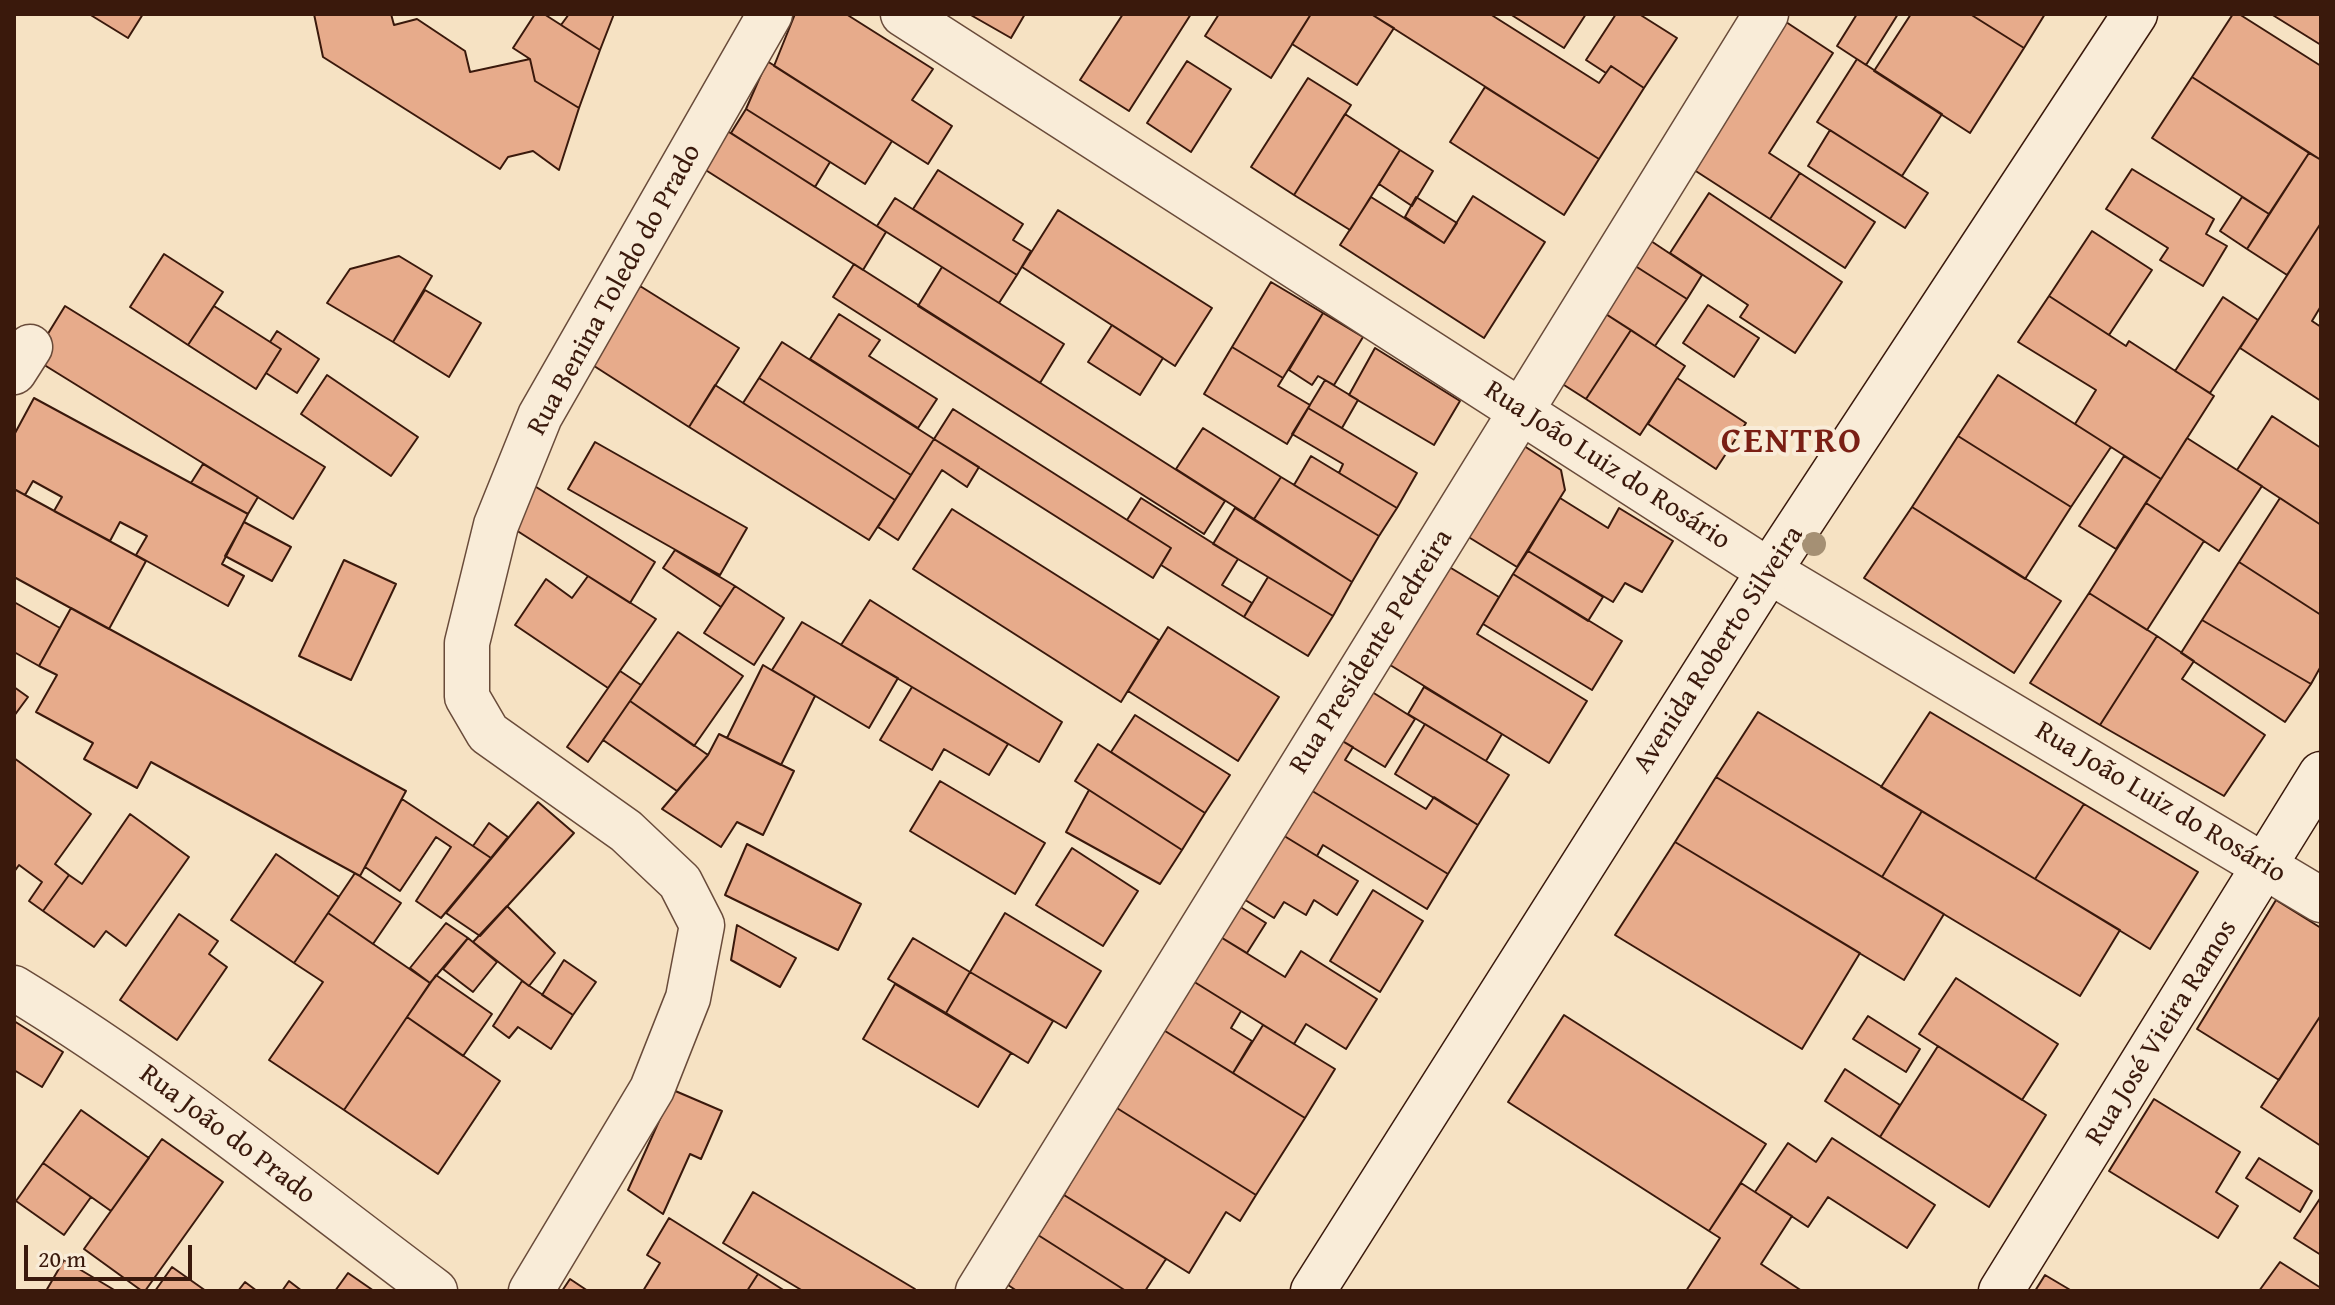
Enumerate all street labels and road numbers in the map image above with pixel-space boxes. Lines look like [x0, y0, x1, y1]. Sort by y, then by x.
street label: Rua Benina Toledo do Prado [521, 138, 709, 442]
street label: Rua João Luiz do Rosário [1478, 374, 1736, 558]
street label: Avenida Roberto Silveira [1626, 520, 1812, 780]
street label: Rua Presidente Pedreira [1283, 524, 1461, 780]
street label: Rua João Luiz do Rosário [2029, 715, 2291, 891]
street label: Rua José Vieira Ramos [2079, 914, 2245, 1152]
street label: Rua João do Prado [132, 1058, 322, 1212]

